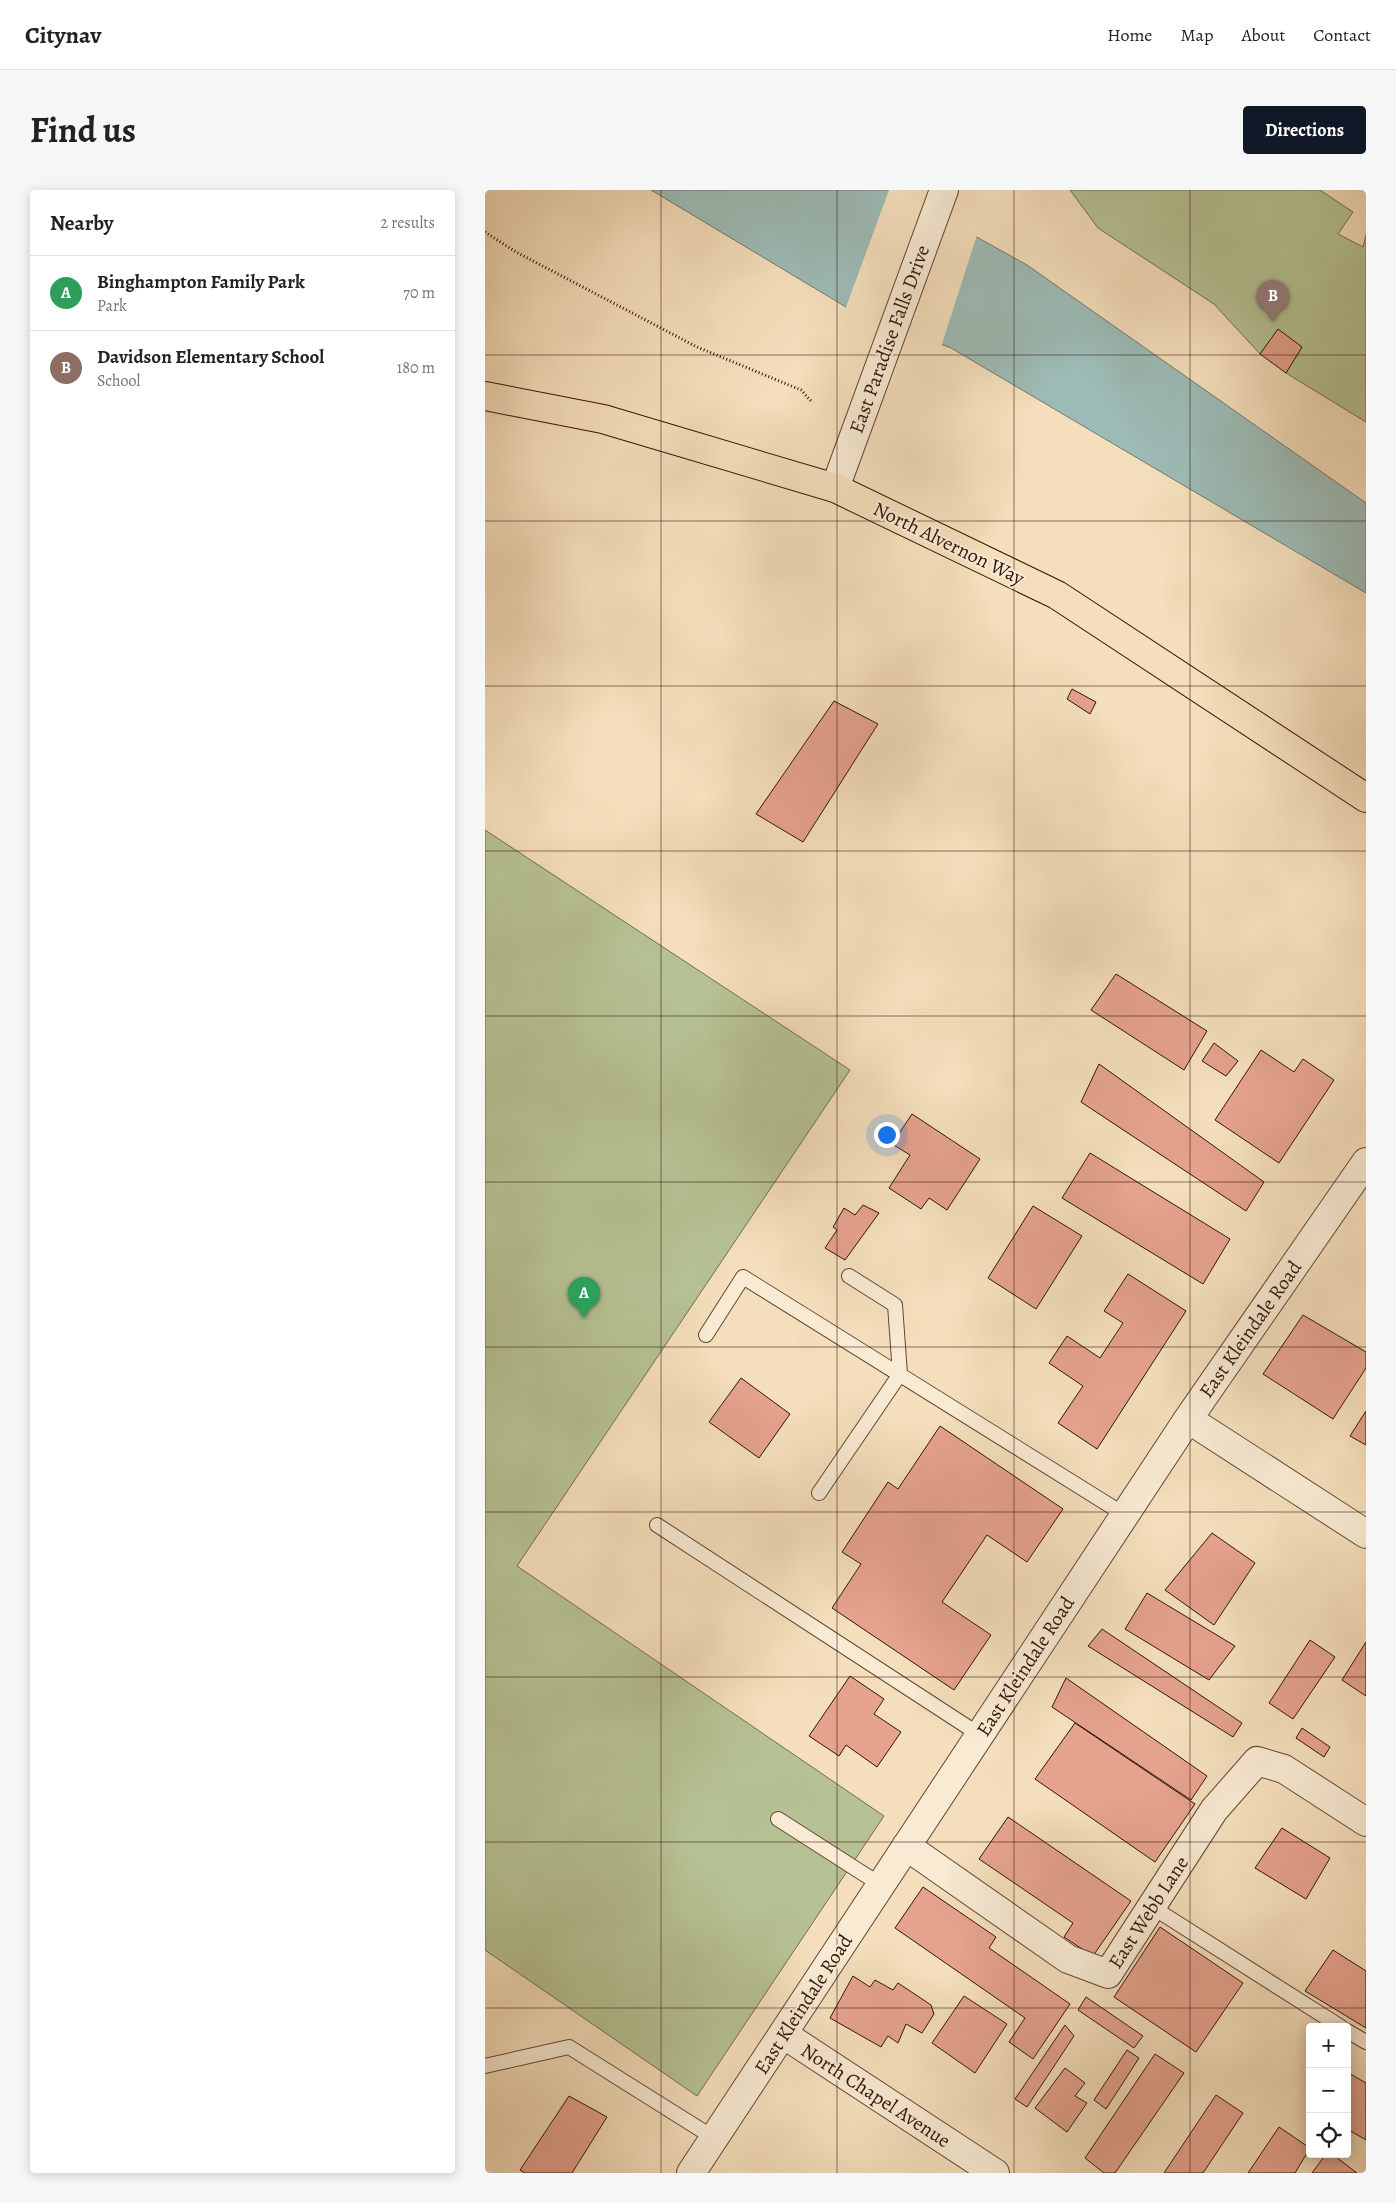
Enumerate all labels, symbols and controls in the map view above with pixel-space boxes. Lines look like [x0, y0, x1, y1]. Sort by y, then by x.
text: Citynav [25, 19, 101, 51]
text: Home [1107, 23, 1152, 47]
text: Map [1180, 23, 1213, 47]
text: About [1241, 23, 1285, 47]
text: Contact [1313, 23, 1371, 47]
text: Find us [30, 106, 136, 154]
button: Directions [1243, 106, 1366, 154]
text: Nearby [50, 209, 113, 237]
text: 2 results [380, 212, 435, 234]
street label: East Paradise Falls Drive [843, 241, 936, 437]
text: Binghampton Family Park [97, 269, 305, 295]
pin: B [1257, 280, 1289, 321]
text: A [61, 282, 71, 304]
text: 70 m [403, 282, 435, 304]
text: Park [97, 295, 127, 317]
text: Davidson Elementary School [97, 344, 324, 370]
text: B [61, 357, 71, 379]
text: 180 m [397, 357, 435, 379]
text: School [97, 370, 140, 392]
street label: North Alvernon Way [869, 495, 1030, 592]
your location [874, 1122, 900, 1148]
street label: East Kleindale Road [1193, 1255, 1308, 1403]
pin: A [568, 1277, 600, 1318]
street label: East Kleindale Road [970, 1591, 1081, 1741]
street label: East Webb Lane [1102, 1851, 1195, 1974]
street label: East Kleindale Road [748, 1929, 859, 2079]
map controls [1306, 2023, 1351, 2158]
button: + [1306, 2023, 1351, 2068]
street label: North Chapel Avenue [796, 2037, 956, 2154]
button: − [1306, 2068, 1351, 2113]
button: locate [1306, 2113, 1351, 2158]

